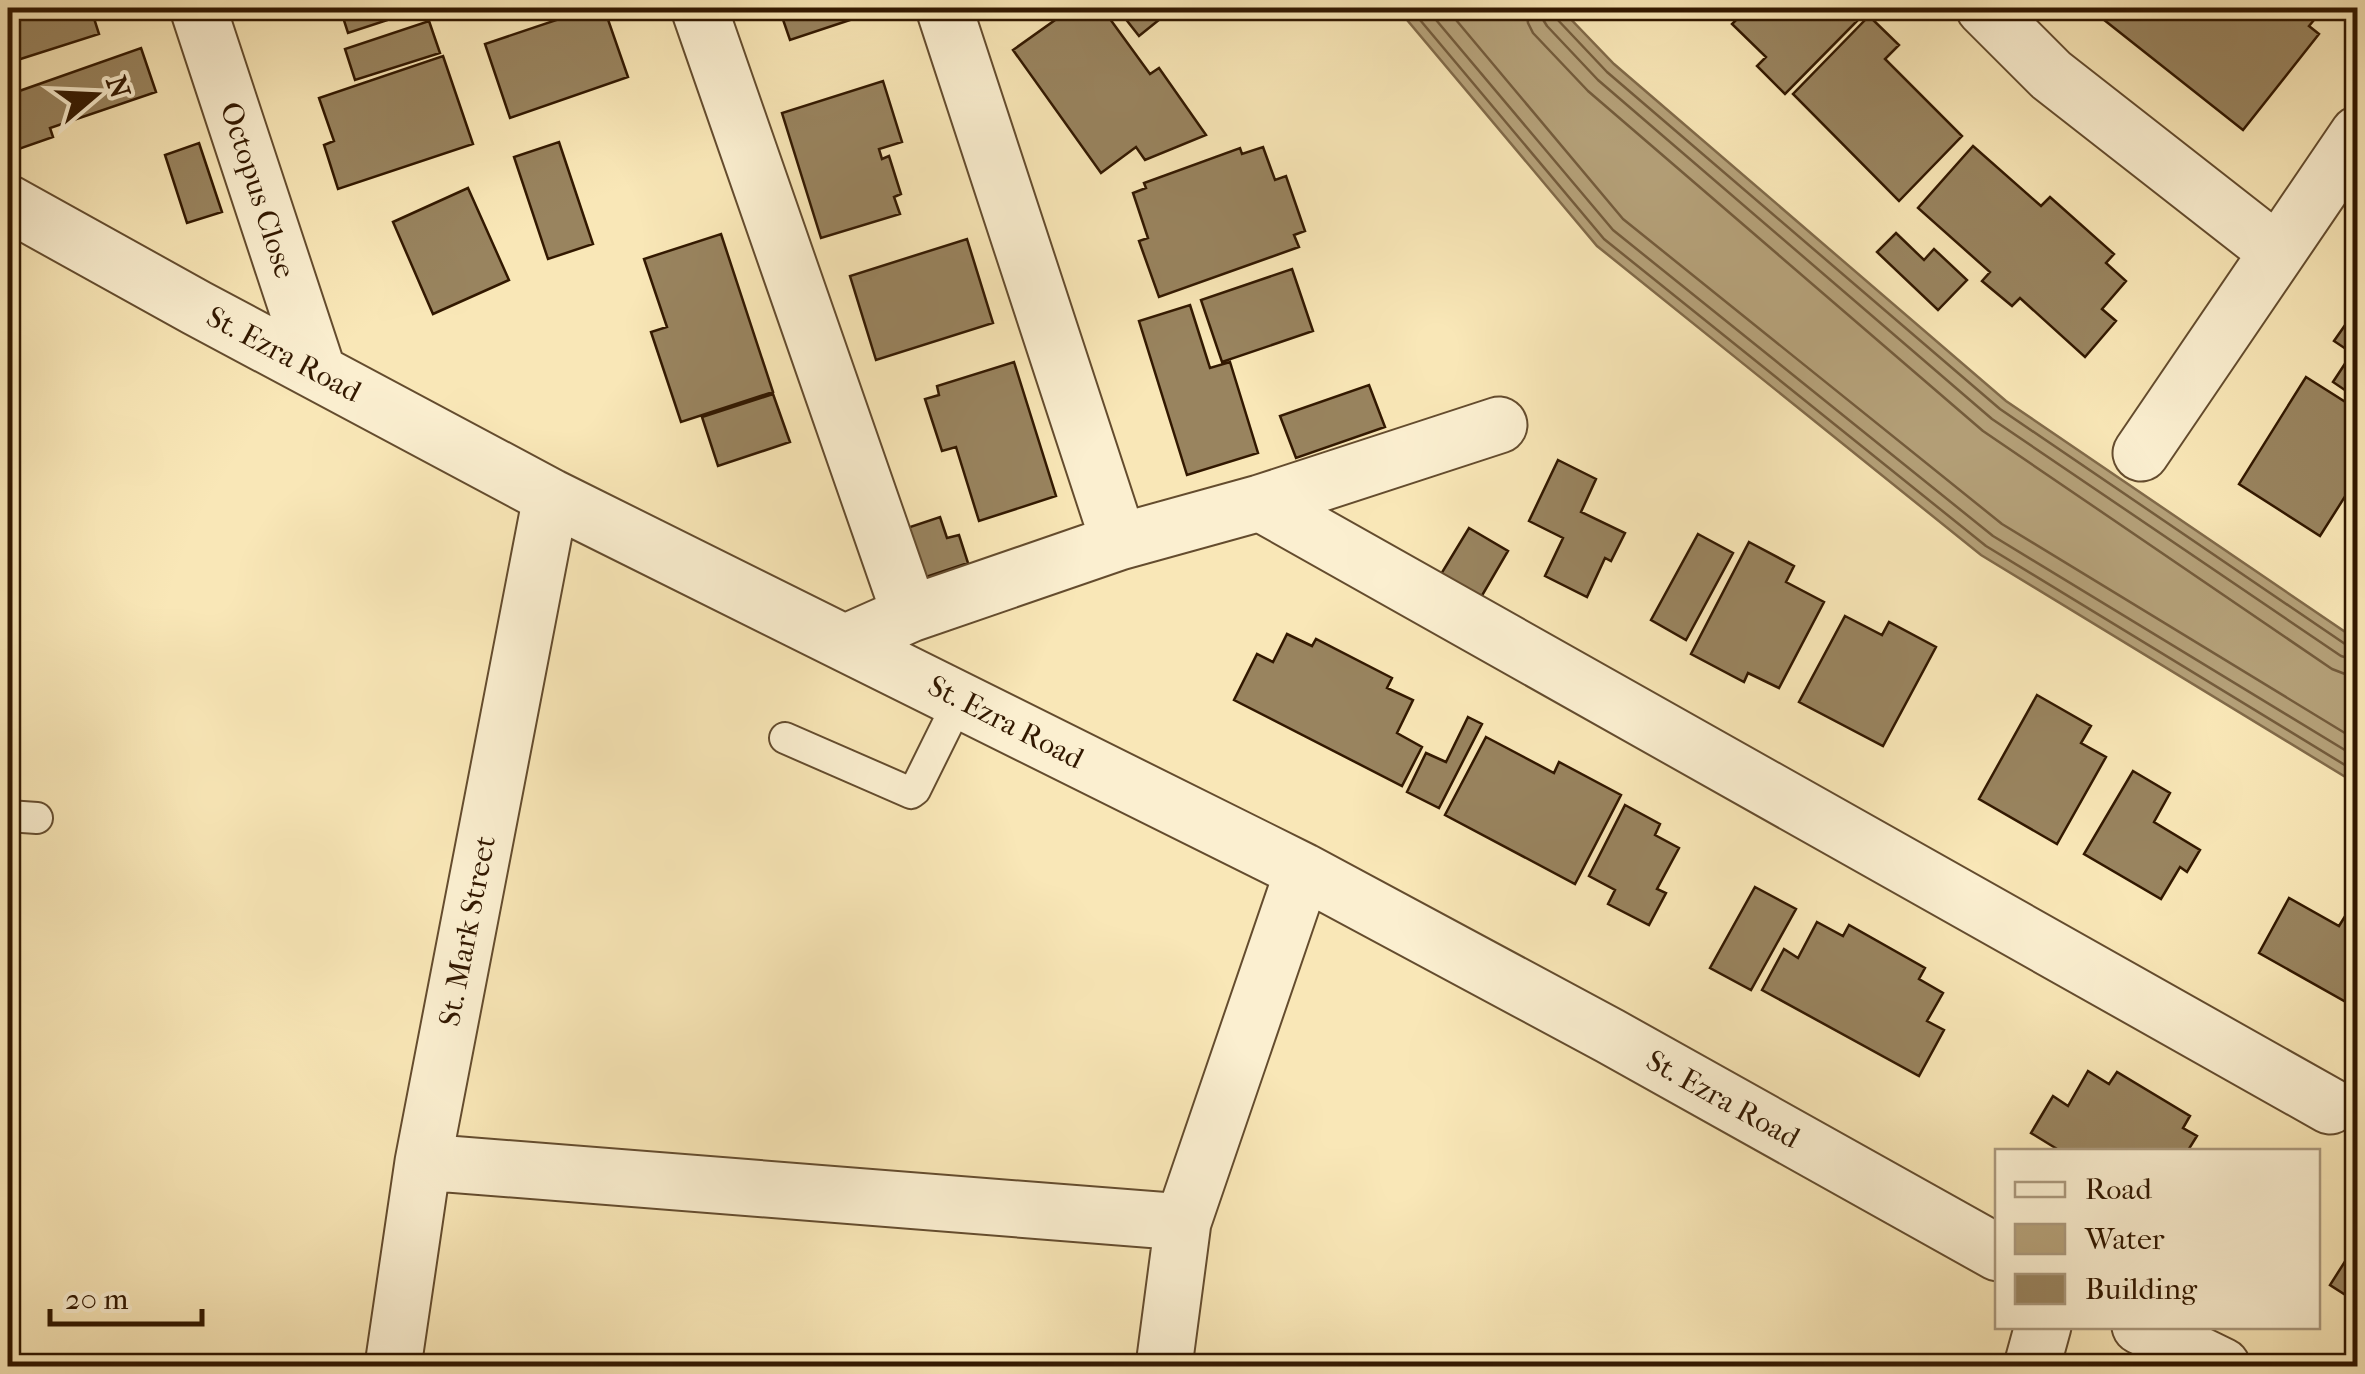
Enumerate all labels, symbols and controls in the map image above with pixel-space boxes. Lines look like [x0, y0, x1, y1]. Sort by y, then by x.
north arrow [45, 45, 145, 145]
text: N [99, 72, 137, 103]
street label: Octopus Close [213, 98, 302, 283]
street label: St. Ezra Road [201, 299, 368, 410]
street label: St. Ezra Road [922, 668, 1090, 777]
street label: St. Mark Street [432, 833, 503, 1029]
street label: St. Ezra Road [1640, 1043, 1806, 1156]
legend [1995, 1149, 2320, 1329]
text: Road [2085, 1172, 2152, 1207]
text: Water [2084, 1222, 2165, 1257]
scale bar [50, 1264, 202, 1326]
text: Building [2085, 1272, 2198, 1307]
text: 20 m [65, 1282, 128, 1317]

